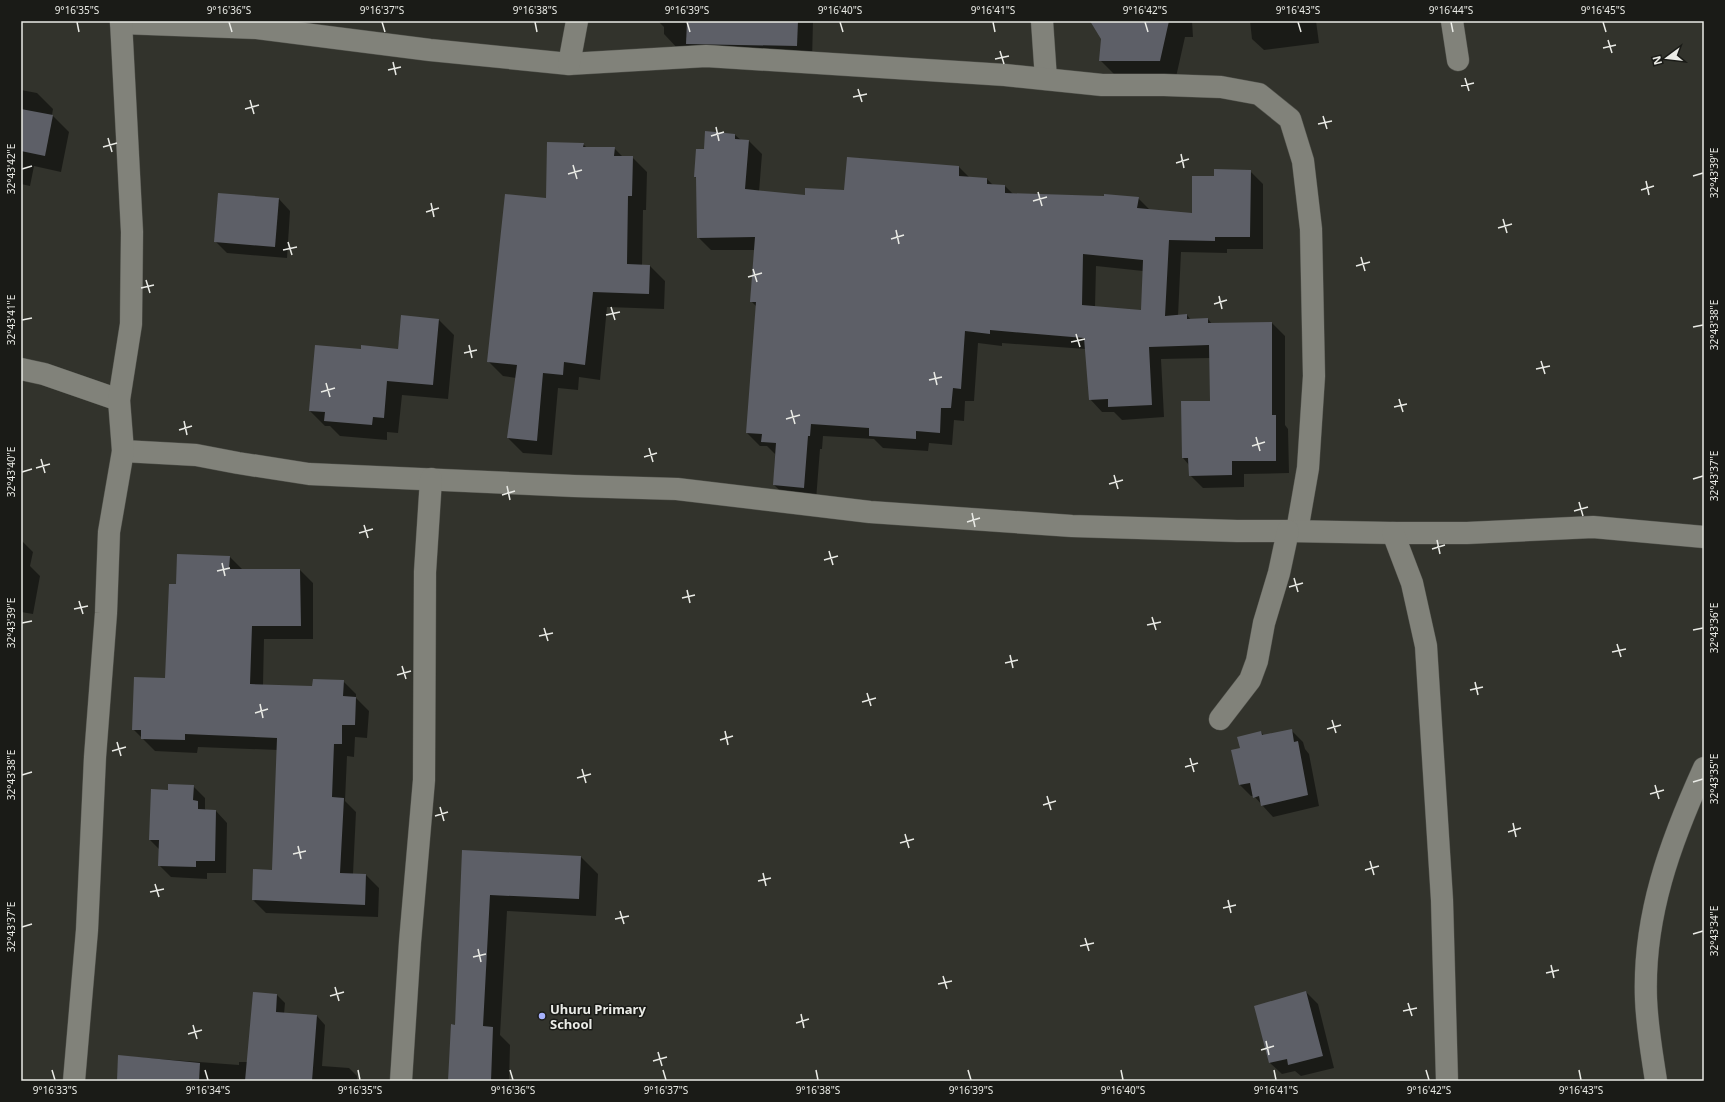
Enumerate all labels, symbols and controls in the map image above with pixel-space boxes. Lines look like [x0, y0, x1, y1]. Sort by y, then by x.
text: 9°16'35"S [55, 3, 100, 17]
text: 9°16'36"S [207, 3, 252, 17]
text: 9°16'37"S [360, 3, 405, 17]
text: 9°16'38"S [513, 3, 558, 17]
text: 9°16'39"S [665, 3, 710, 17]
text: 9°16'40"S [818, 3, 863, 17]
text: 9°16'41"S [971, 3, 1016, 17]
text: 9°16'42"S [1123, 3, 1168, 17]
text: 9°16'43"S [1276, 3, 1321, 17]
text: 9°16'44"S [1429, 3, 1474, 17]
text: 9°16'45"S [1581, 3, 1626, 17]
north arrow [1647, 38, 1687, 78]
text: N [1648, 54, 1665, 67]
text: 32°43'42"E [4, 144, 18, 194]
text: 32°43'39"E [1707, 148, 1721, 198]
text: 32°43'41"E [4, 295, 18, 345]
text: 32°43'38"E [1707, 300, 1721, 350]
text: 32°43'40"E [4, 447, 18, 497]
text: 32°43'37"E [1707, 451, 1721, 501]
text: 32°43'39"E [4, 598, 18, 648]
text: 32°43'36"E [1707, 603, 1721, 653]
text: 32°43'38"E [4, 750, 18, 800]
text: 32°43'35"E [1707, 754, 1721, 804]
text: 32°43'37"E [4, 902, 18, 952]
text: 32°43'34"E [1707, 906, 1721, 956]
place label: Uhuru Primary School [550, 1000, 646, 1033]
marker: Uhuru Primary School [537, 1011, 547, 1021]
text: 9°16'33"S [33, 1083, 78, 1097]
text: 9°16'34"S [186, 1083, 231, 1097]
text: 9°16'35"S [338, 1083, 383, 1097]
text: 9°16'36"S [491, 1083, 536, 1097]
text: 9°16'37"S [644, 1083, 689, 1097]
text: 9°16'38"S [796, 1083, 841, 1097]
text: 9°16'39"S [949, 1083, 994, 1097]
text: 9°16'40"S [1101, 1083, 1146, 1097]
text: 9°16'41"S [1254, 1083, 1299, 1097]
text: 9°16'42"S [1407, 1083, 1452, 1097]
text: 9°16'43"S [1559, 1083, 1604, 1097]

